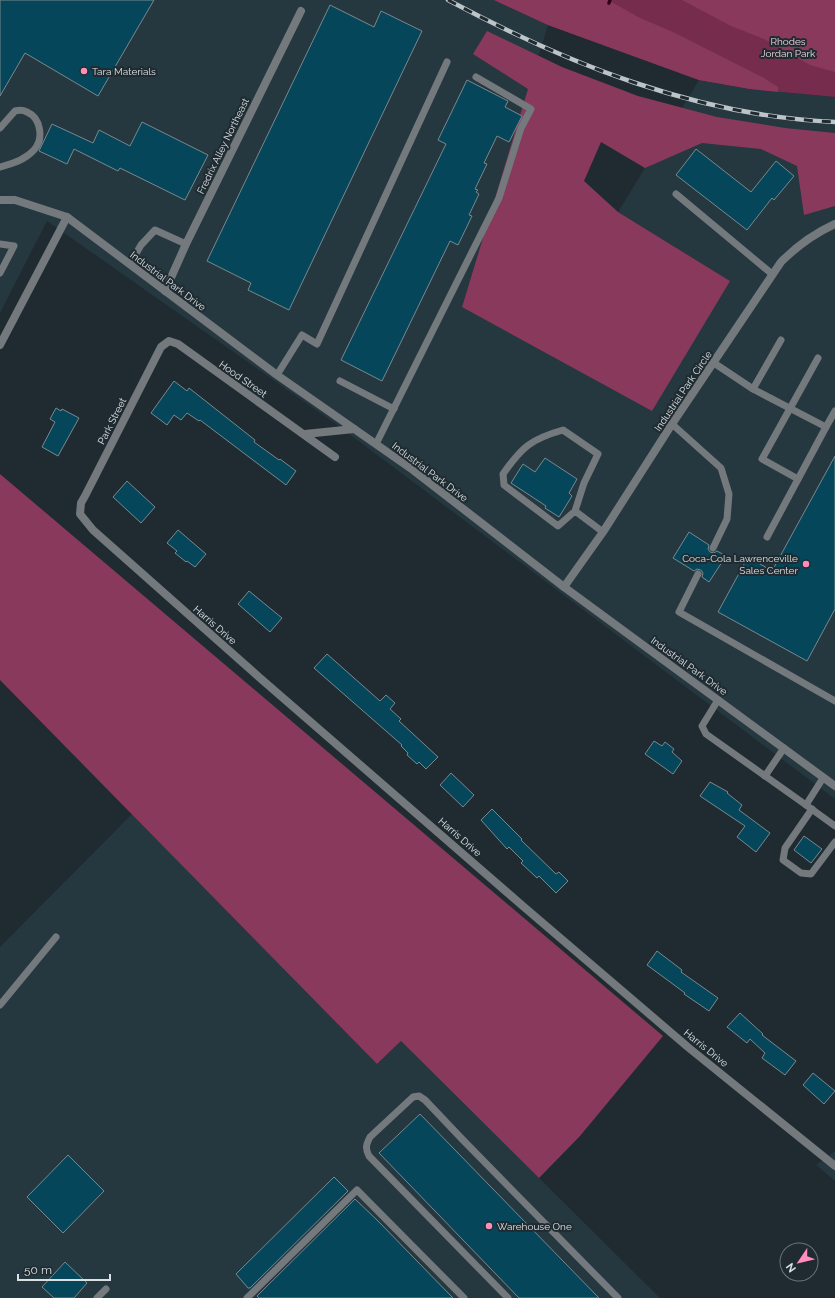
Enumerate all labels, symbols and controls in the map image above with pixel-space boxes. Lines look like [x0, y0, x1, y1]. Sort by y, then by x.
park label: Rhodes Jordan Park [761, 36, 816, 59]
marker: Tara Materials [79, 66, 89, 76]
place label: Tara Materials [92, 66, 156, 77]
street label: Fredrix Alley Northeast [195, 96, 251, 196]
street label: Industrial Park Drive [128, 249, 208, 313]
street label: Industrial Park Circle [652, 349, 714, 433]
street label: Hood Street [217, 359, 269, 400]
street label: Park Street [96, 395, 129, 446]
street label: Industrial Park Drive [390, 440, 470, 504]
place label: Coca-Cola Lawrenceville Sales Center [682, 553, 798, 576]
marker: Coca-Cola Lawrenceville Sales Center [801, 559, 811, 569]
street label: Harris Drive [191, 603, 239, 647]
street label: Industrial Park Drive [649, 635, 729, 697]
street label: Harris Drive [436, 815, 484, 859]
street label: Harris Drive [682, 1027, 730, 1069]
marker: Warehouse One [484, 1221, 494, 1231]
place label: Warehouse One [497, 1221, 572, 1232]
north arrow [779, 1242, 819, 1282]
scale bar [18, 1256, 110, 1282]
text: N [783, 1260, 799, 1275]
text: 50 m [24, 1263, 52, 1277]

